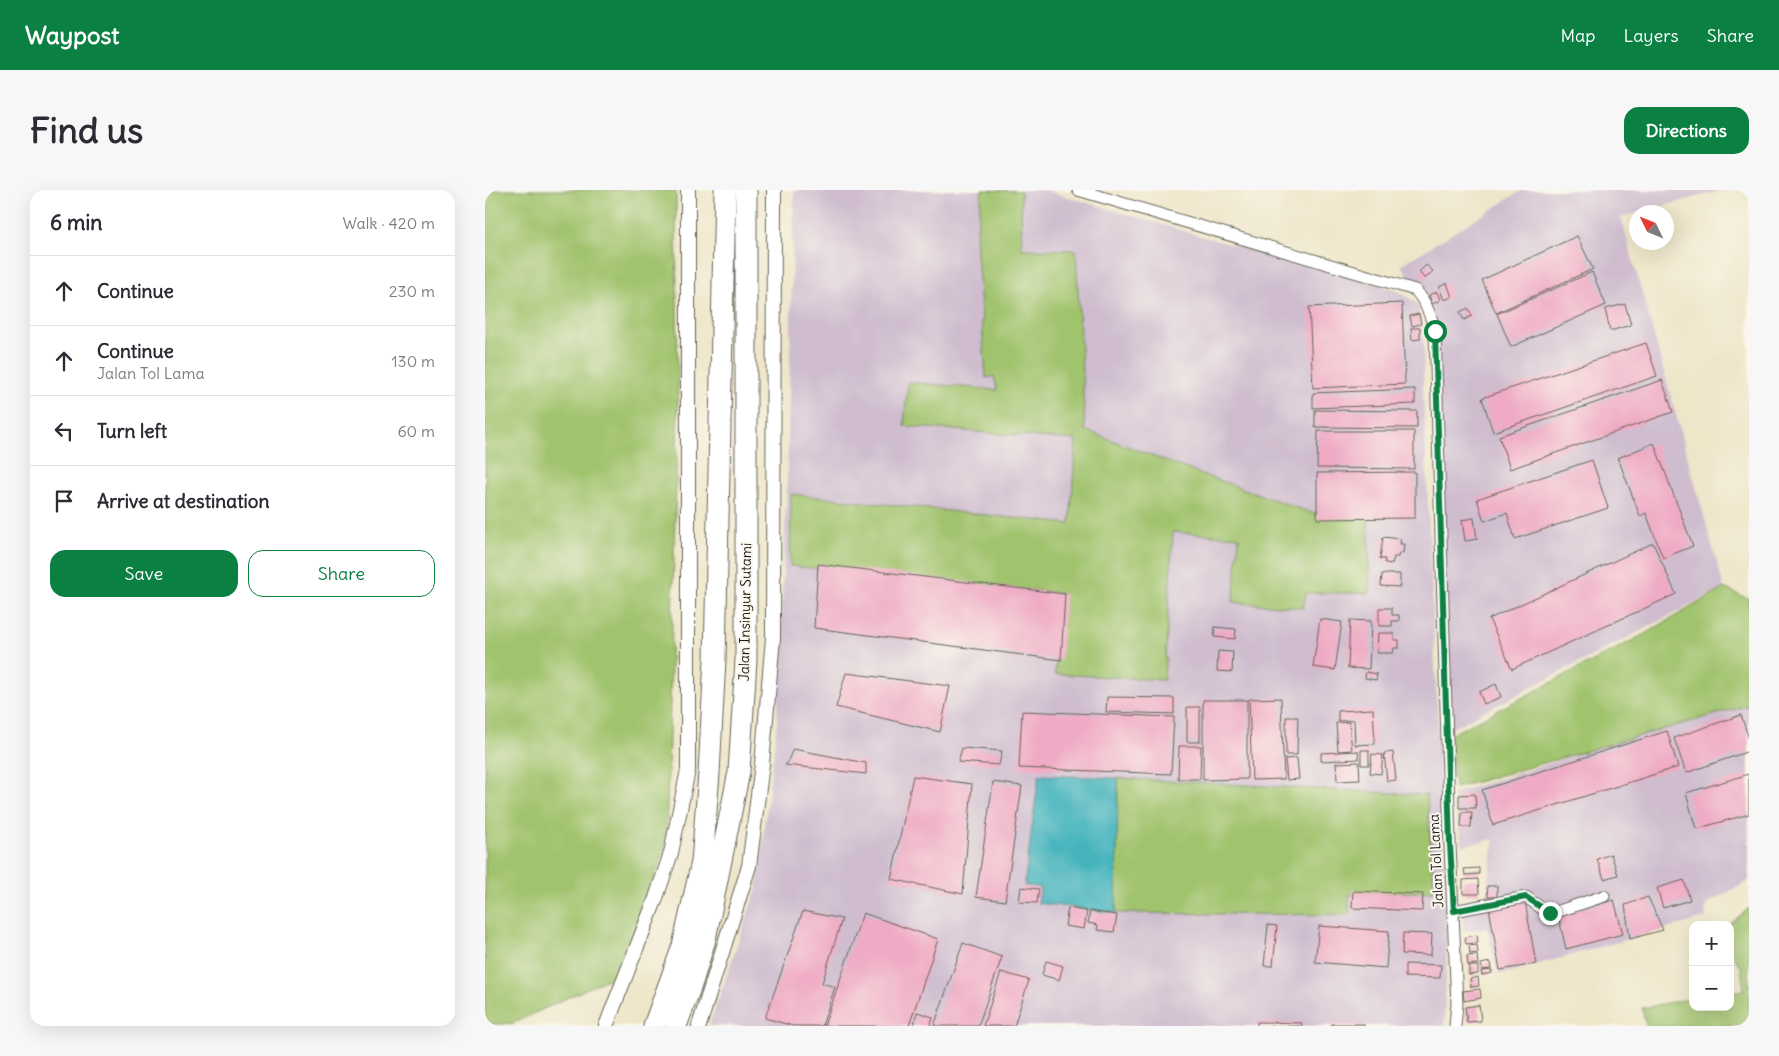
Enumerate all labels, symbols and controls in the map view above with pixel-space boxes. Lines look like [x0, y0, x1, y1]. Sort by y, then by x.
text: Waypost [25, 20, 119, 50]
text: Map [1560, 24, 1595, 47]
text: Layers [1623, 24, 1679, 47]
text: Share [1707, 24, 1754, 47]
button: Directions [1624, 107, 1749, 154]
text: Find us [30, 108, 143, 152]
north arrow [1629, 205, 1674, 250]
text: 6 min [50, 209, 102, 236]
text: Walk · 420 m [343, 213, 435, 233]
icon: ahead [50, 277, 78, 305]
text: Continue [97, 279, 174, 303]
text: 230 m [389, 281, 435, 301]
route start [1424, 320, 1447, 343]
text: Continue [97, 339, 174, 363]
icon: ahead [50, 347, 78, 375]
text: 130 m [391, 351, 435, 371]
text: Jalan Tol Lama [97, 363, 205, 383]
icon: left [50, 417, 78, 445]
text: Turn left [97, 419, 167, 443]
text: 60 m [397, 421, 435, 441]
icon: arrive [50, 487, 78, 515]
text: Arrive at destination [97, 489, 270, 513]
street label: Jalan Insinyur Sutami [735, 543, 755, 681]
button: Save [50, 550, 238, 597]
button: Share [248, 550, 435, 597]
street label: Jalan Tol Lama [1425, 813, 1447, 909]
route end [1539, 902, 1562, 925]
map controls [1689, 921, 1734, 1011]
button: + [1689, 921, 1734, 966]
button: − [1689, 966, 1734, 1011]

